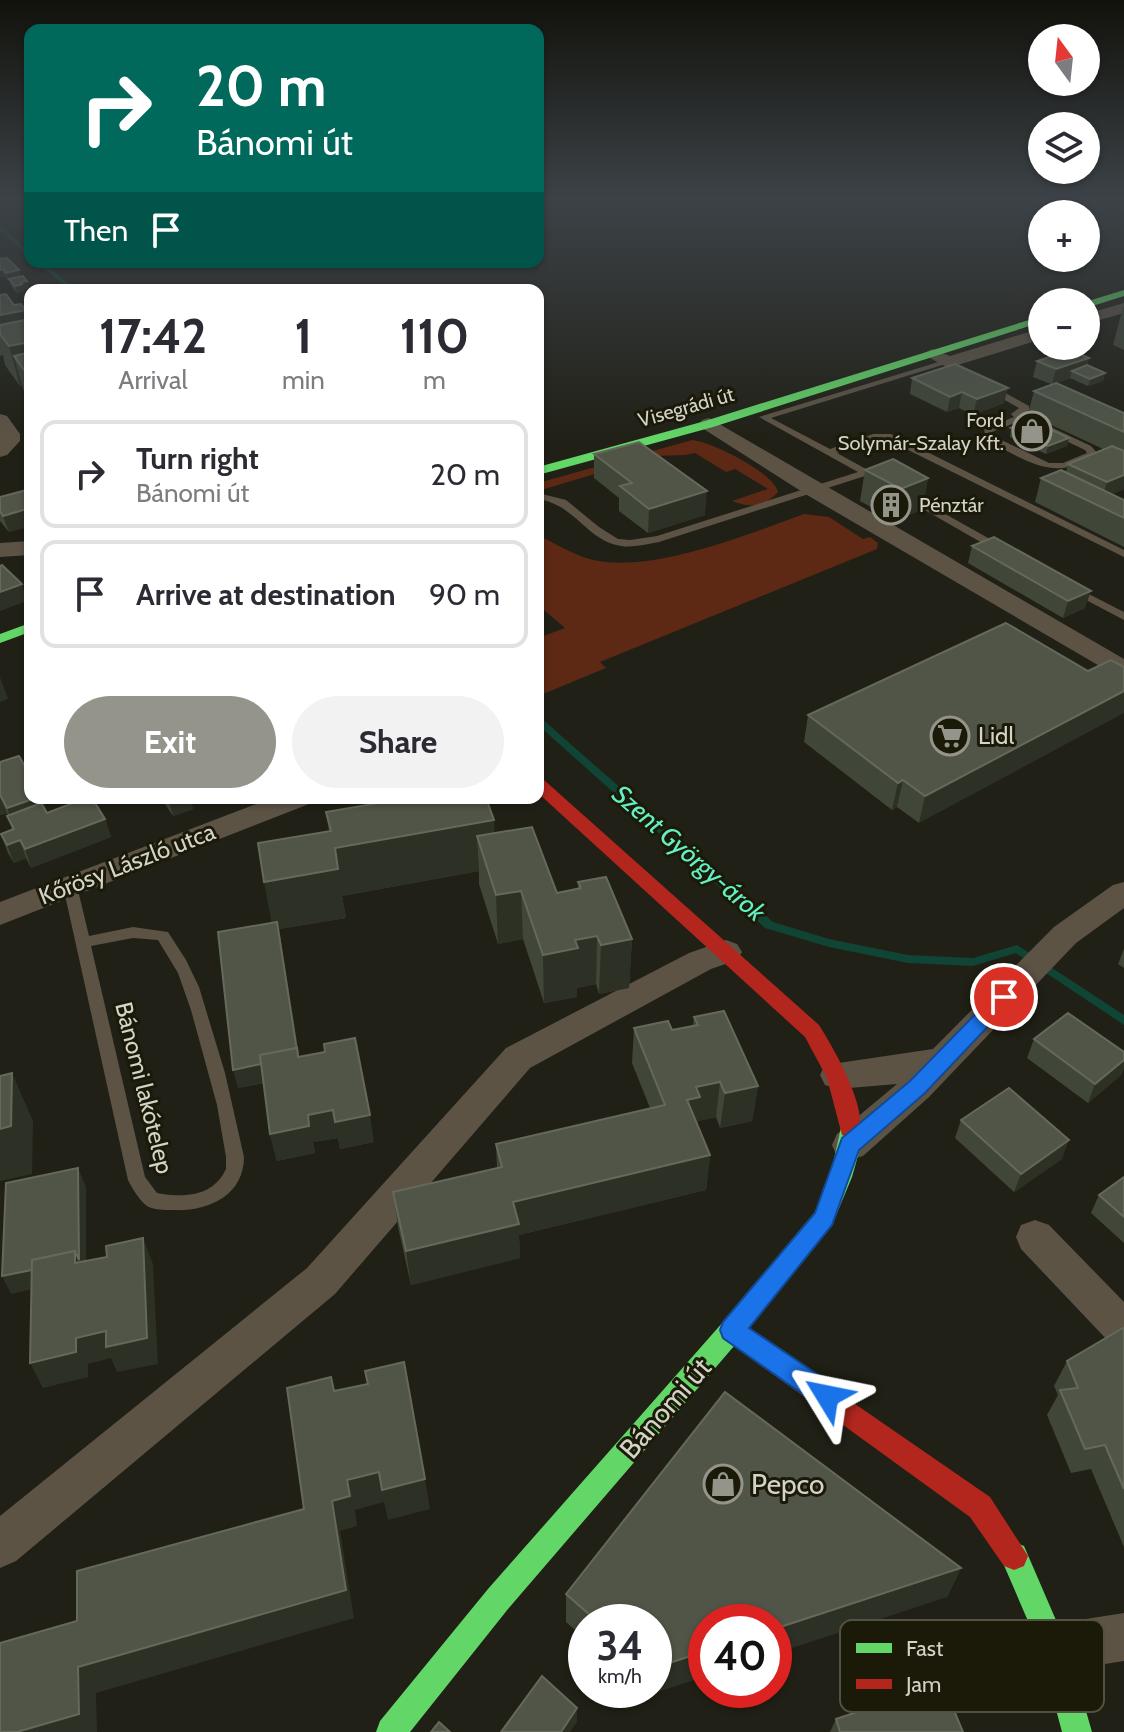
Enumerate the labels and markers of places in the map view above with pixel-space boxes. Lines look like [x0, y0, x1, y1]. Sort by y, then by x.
place label: Ford Solymár-Szalay Kft. [838, 408, 1004, 455]
shop icon: Ford Solymár-Szalay Kft. [1011, 410, 1053, 452]
building icon: Pénztár [870, 484, 912, 526]
place label: Pénztár [919, 493, 984, 517]
supermarket icon: Lidl [929, 715, 971, 757]
place label: Lidl [978, 721, 1014, 750]
pin [970, 963, 1038, 1031]
shop icon: Pepco [702, 1463, 744, 1505]
place label: Pepco [751, 1467, 825, 1501]

